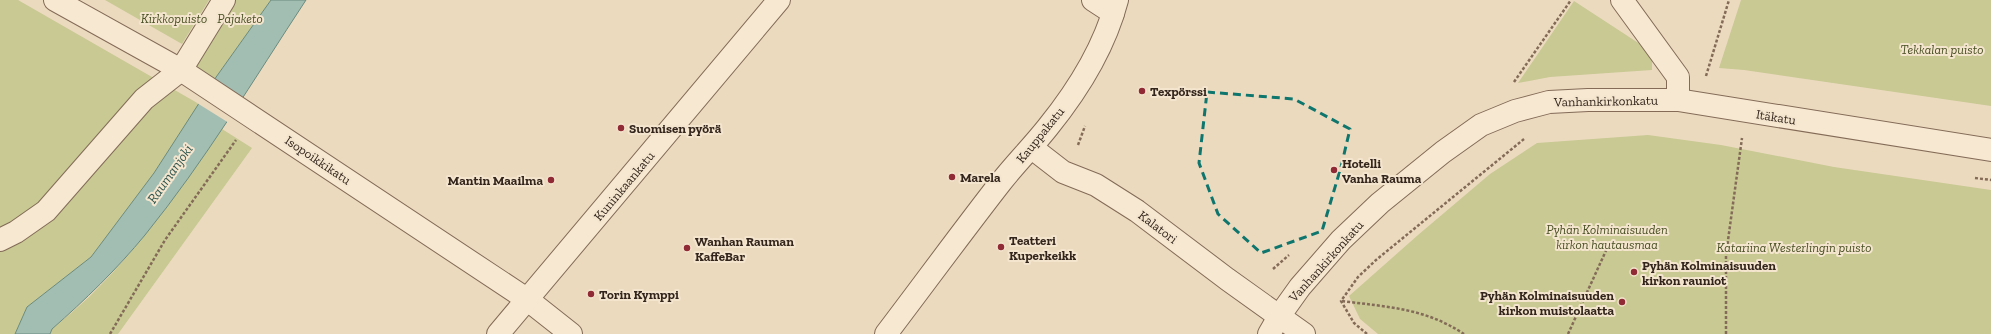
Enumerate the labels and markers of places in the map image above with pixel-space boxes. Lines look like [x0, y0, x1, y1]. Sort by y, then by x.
place label: Texpörssi [1150, 84, 1207, 99]
marker: Texpörssi [1137, 86, 1147, 96]
place label: Suomisen pyörä [629, 121, 722, 136]
marker: Suomisen pyörä [616, 123, 626, 133]
place label: Hotelli Vanha Rauma [1342, 156, 1422, 186]
marker: Hotelli Vanha Rauma [1329, 165, 1339, 175]
place label: Marela [960, 170, 1001, 185]
marker: Marela [947, 172, 957, 182]
place label: Mantin Maailma [448, 173, 543, 188]
marker: Mantin Maailma [546, 175, 556, 185]
place label: Teatteri Kuperkeikk [1009, 233, 1076, 263]
place label: Wanhan Rauman KaffeBar [695, 234, 794, 264]
marker: Teatteri Kuperkeikk [996, 242, 1006, 252]
marker: Wanhan Rauman KaffeBar [682, 243, 692, 253]
place label: Pyhän Kolminaisuuden kirkon rauniot [1642, 258, 1776, 288]
marker: Pyhän Kolminaisuuden kirkon rauniot [1629, 267, 1639, 277]
place label: Torin Kymppi [599, 287, 679, 302]
place label: Pyhän Kolminaisuuden kirkon muistolaatta [1480, 288, 1614, 318]
marker: Torin Kymppi [586, 289, 596, 299]
marker: Pyhän Kolminaisuuden kirkon muistolaatta [1617, 297, 1627, 307]

